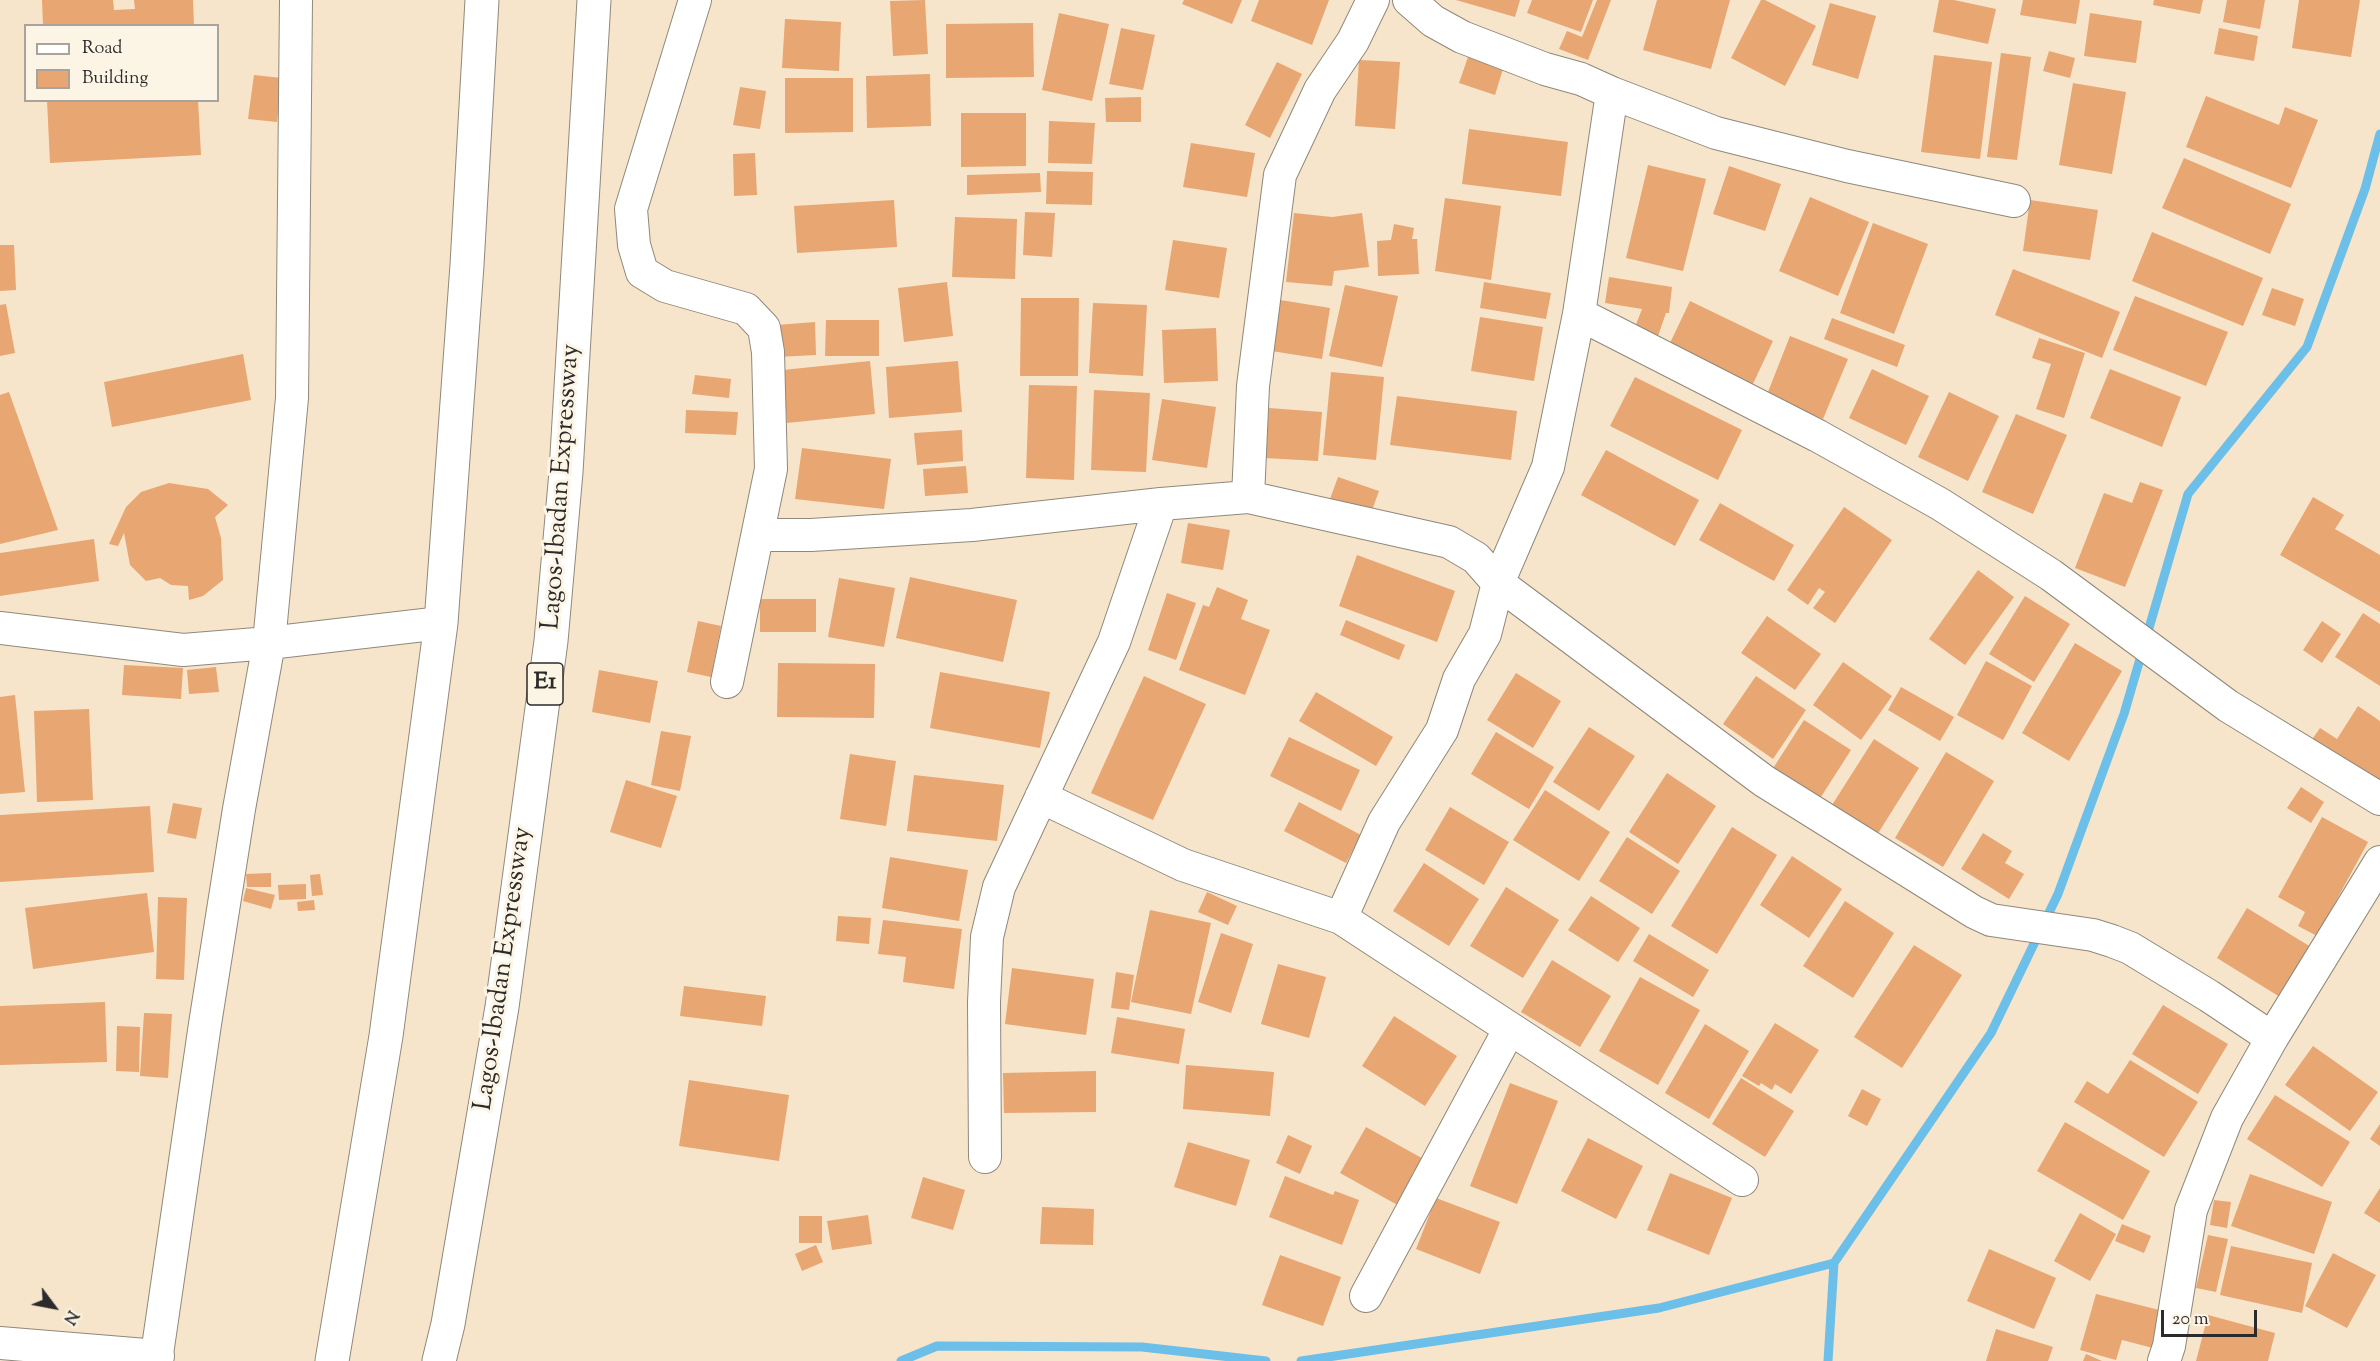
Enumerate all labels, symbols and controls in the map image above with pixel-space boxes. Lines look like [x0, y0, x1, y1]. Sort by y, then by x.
legend [24, 24, 219, 102]
text: Road [82, 36, 122, 62]
text: Building [82, 66, 148, 92]
street label: Lagos-Ibadan Expressway [537, 343, 589, 631]
road number: E1 [527, 663, 563, 705]
street label: Lagos-Ibadan Expressway [470, 825, 540, 1113]
north arrow [24, 1277, 84, 1337]
scale bar [2164, 1298, 2260, 1336]
text: N [57, 1305, 83, 1328]
text: 20 m [2172, 1307, 2209, 1333]

